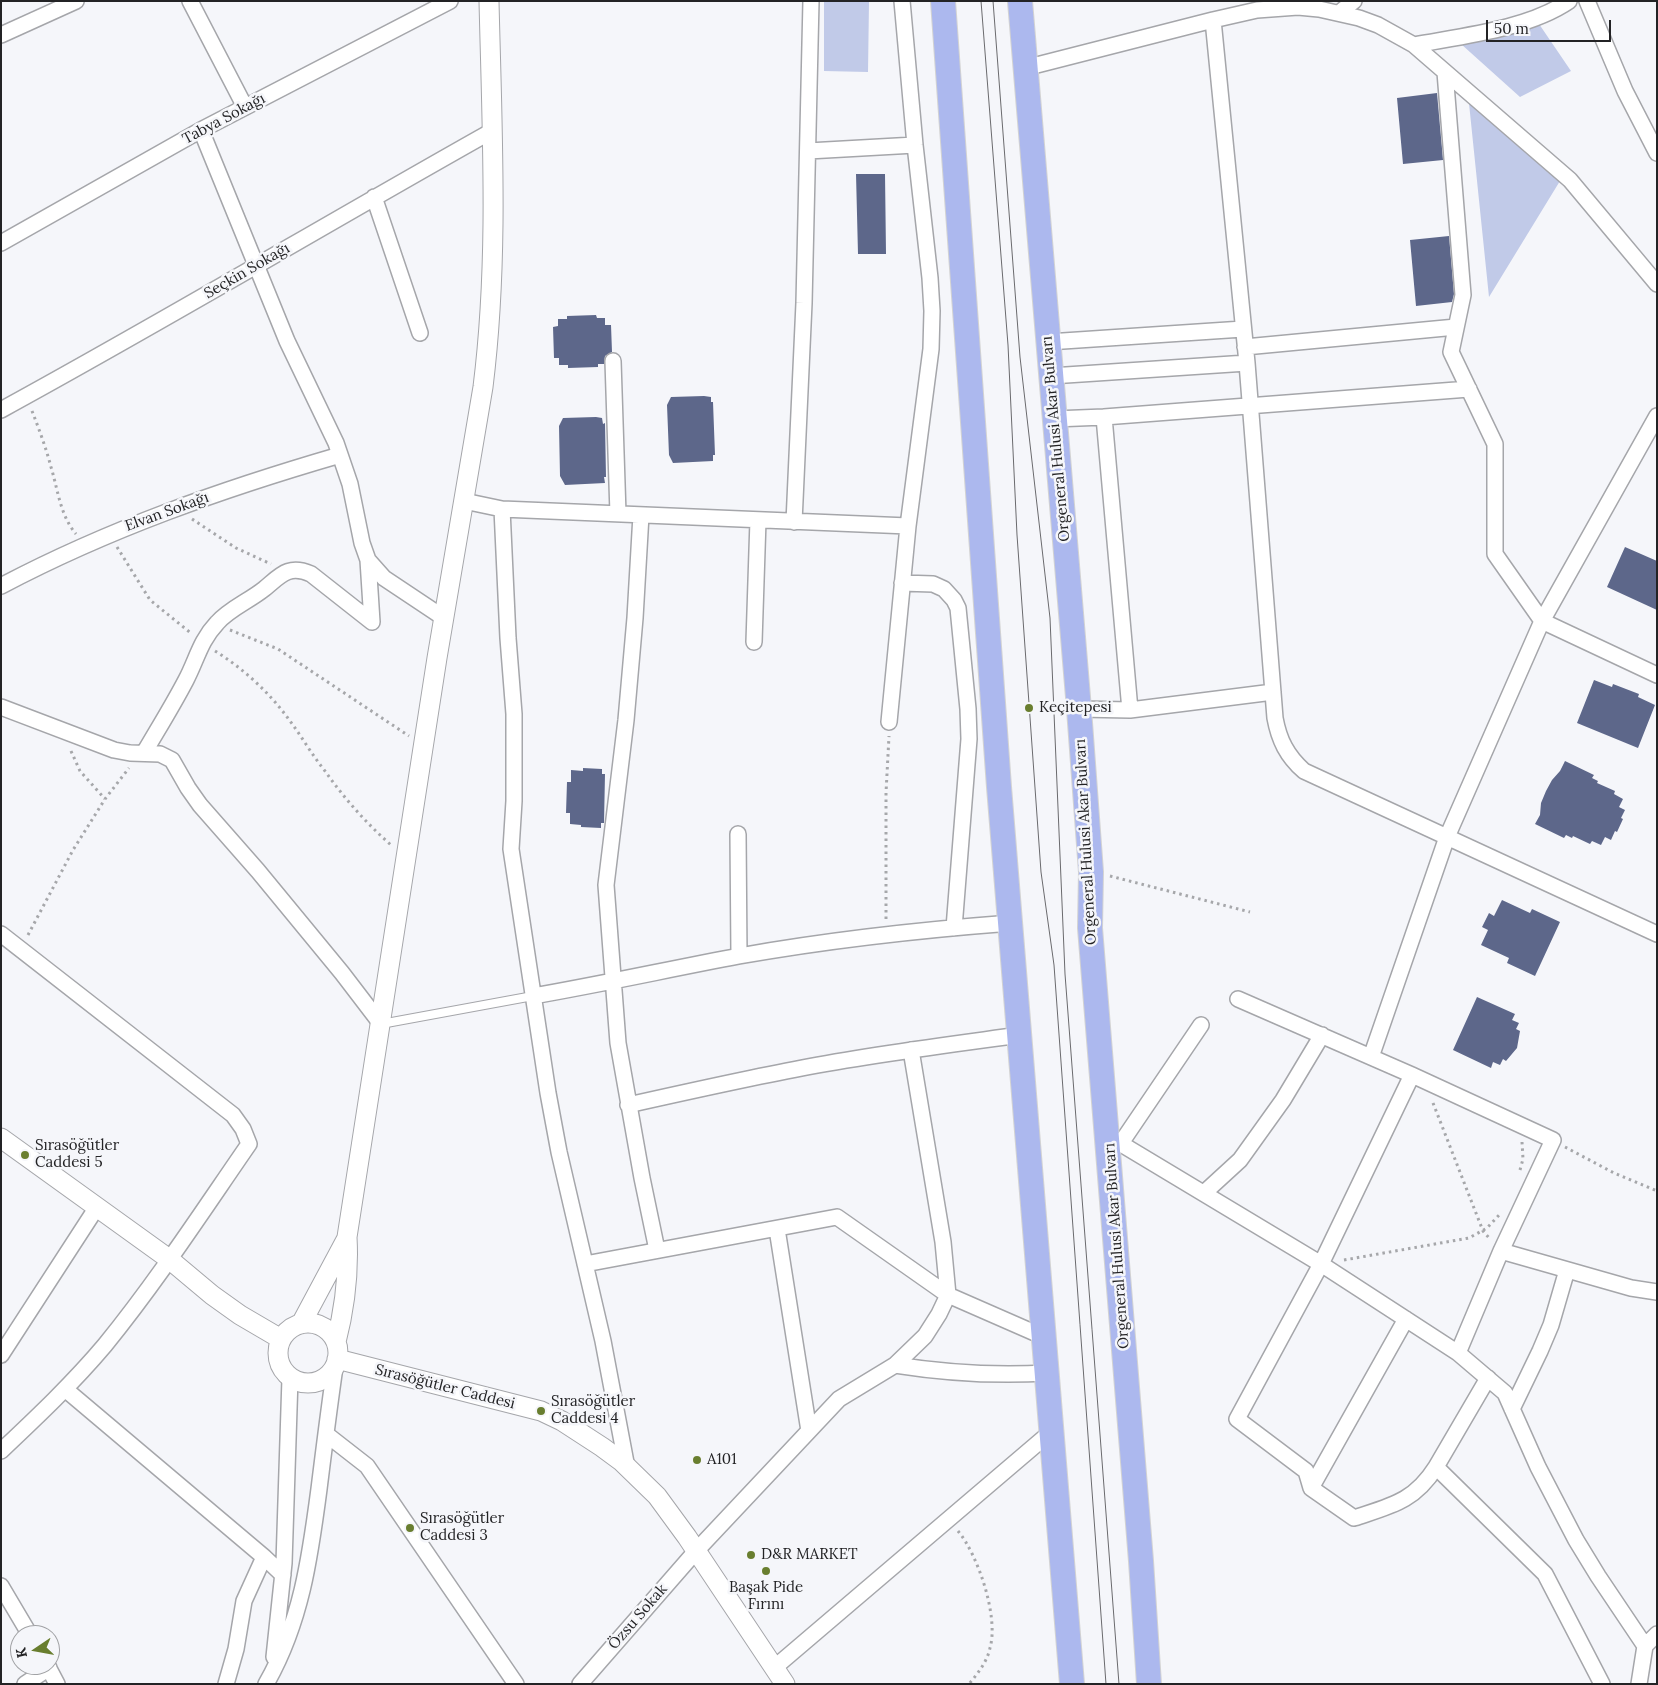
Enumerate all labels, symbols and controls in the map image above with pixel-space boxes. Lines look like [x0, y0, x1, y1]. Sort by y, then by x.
scale bar [1488, 10, 1613, 42]
text: 50 m [1494, 19, 1529, 38]
street label: Tabya Sokağı [180, 90, 268, 148]
street label: Seçkin Sokağı [201, 239, 293, 303]
street label: Orgeneral Hulusi Akar Bulvarı [1038, 335, 1074, 543]
street label: Elvan Sokağı [123, 489, 211, 535]
place label: Keçitepesi [1039, 699, 1112, 717]
marker: Keçitepesi [1023, 702, 1035, 714]
street label: Orgeneral Hulusi Akar Bulvarı [1072, 739, 1100, 945]
place label: Sırasöğütler Caddesi 5 [35, 1137, 119, 1172]
street label: Orgeneral Hulusi Akar Bulvarı [1101, 1142, 1133, 1350]
marker: Sırasöğütler Caddesi 5 [19, 1149, 31, 1161]
street label: Sırasöğütler Caddesi [373, 1361, 517, 1413]
place label: Sırasöğütler Caddesi 4 [551, 1393, 635, 1428]
marker: Sırasöğütler Caddesi 4 [535, 1405, 547, 1417]
place label: A101 [707, 1451, 737, 1469]
marker: A101 [691, 1454, 703, 1466]
place label: Sırasöğütler Caddesi 3 [420, 1510, 504, 1545]
marker: Sırasöğütler Caddesi 3 [404, 1522, 416, 1534]
place label: D&R MARKET [761, 1546, 858, 1564]
marker: D&R MARKET [745, 1549, 757, 1561]
marker: Başak Pide Fırını [760, 1565, 772, 1577]
place label: Başak Pide Fırını [729, 1579, 803, 1614]
street label: Özsu Sokak [605, 1581, 671, 1653]
north arrow [10, 1625, 60, 1675]
text: K [11, 1646, 31, 1660]

